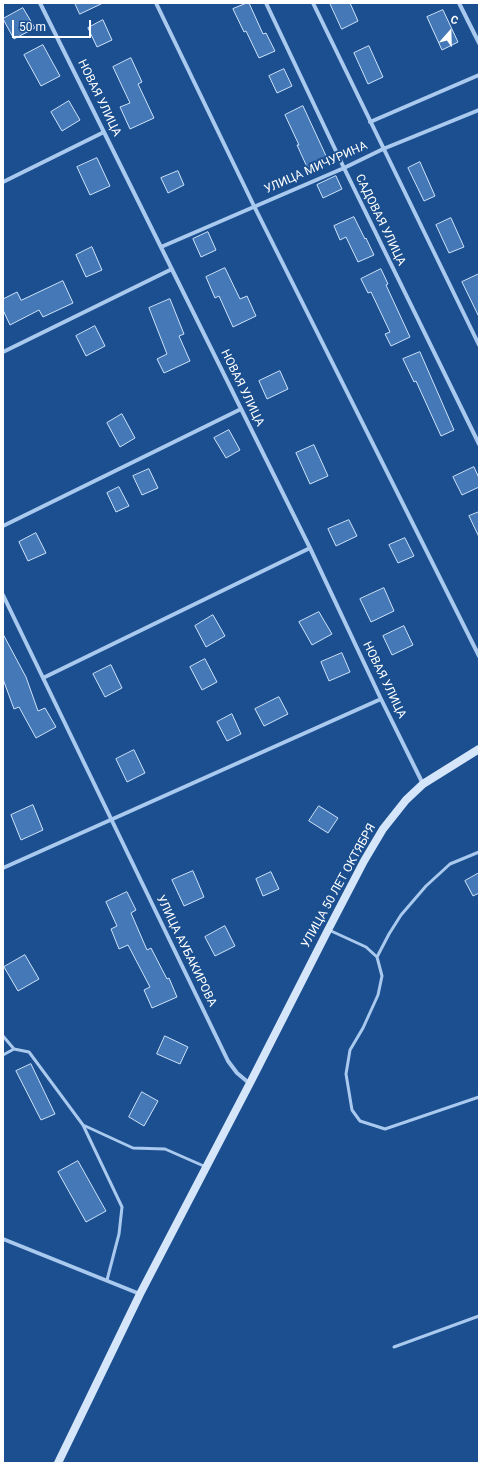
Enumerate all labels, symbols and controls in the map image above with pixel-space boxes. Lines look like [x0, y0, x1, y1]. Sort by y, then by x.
scale bar [14, 12, 93, 38]
north arrow [430, 12, 470, 52]
text: С [449, 13, 460, 28]
text: 50 m [19, 20, 46, 34]
street label: НОВАЯ УЛИЦА [74, 57, 124, 139]
street label: УЛИЦА МИЧУРИНА [262, 139, 370, 197]
street label: САДОВАЯ УЛИЦА [352, 172, 408, 268]
street label: НОВАЯ УЛИЦА [217, 347, 267, 429]
street label: НОВАЯ УЛИЦА [359, 639, 409, 721]
street label: УЛИЦА 50 ЛЕТ ОКТЯБРЯ [299, 821, 379, 951]
street label: УЛИЦА АУБАКИРОВА [153, 893, 219, 1009]

